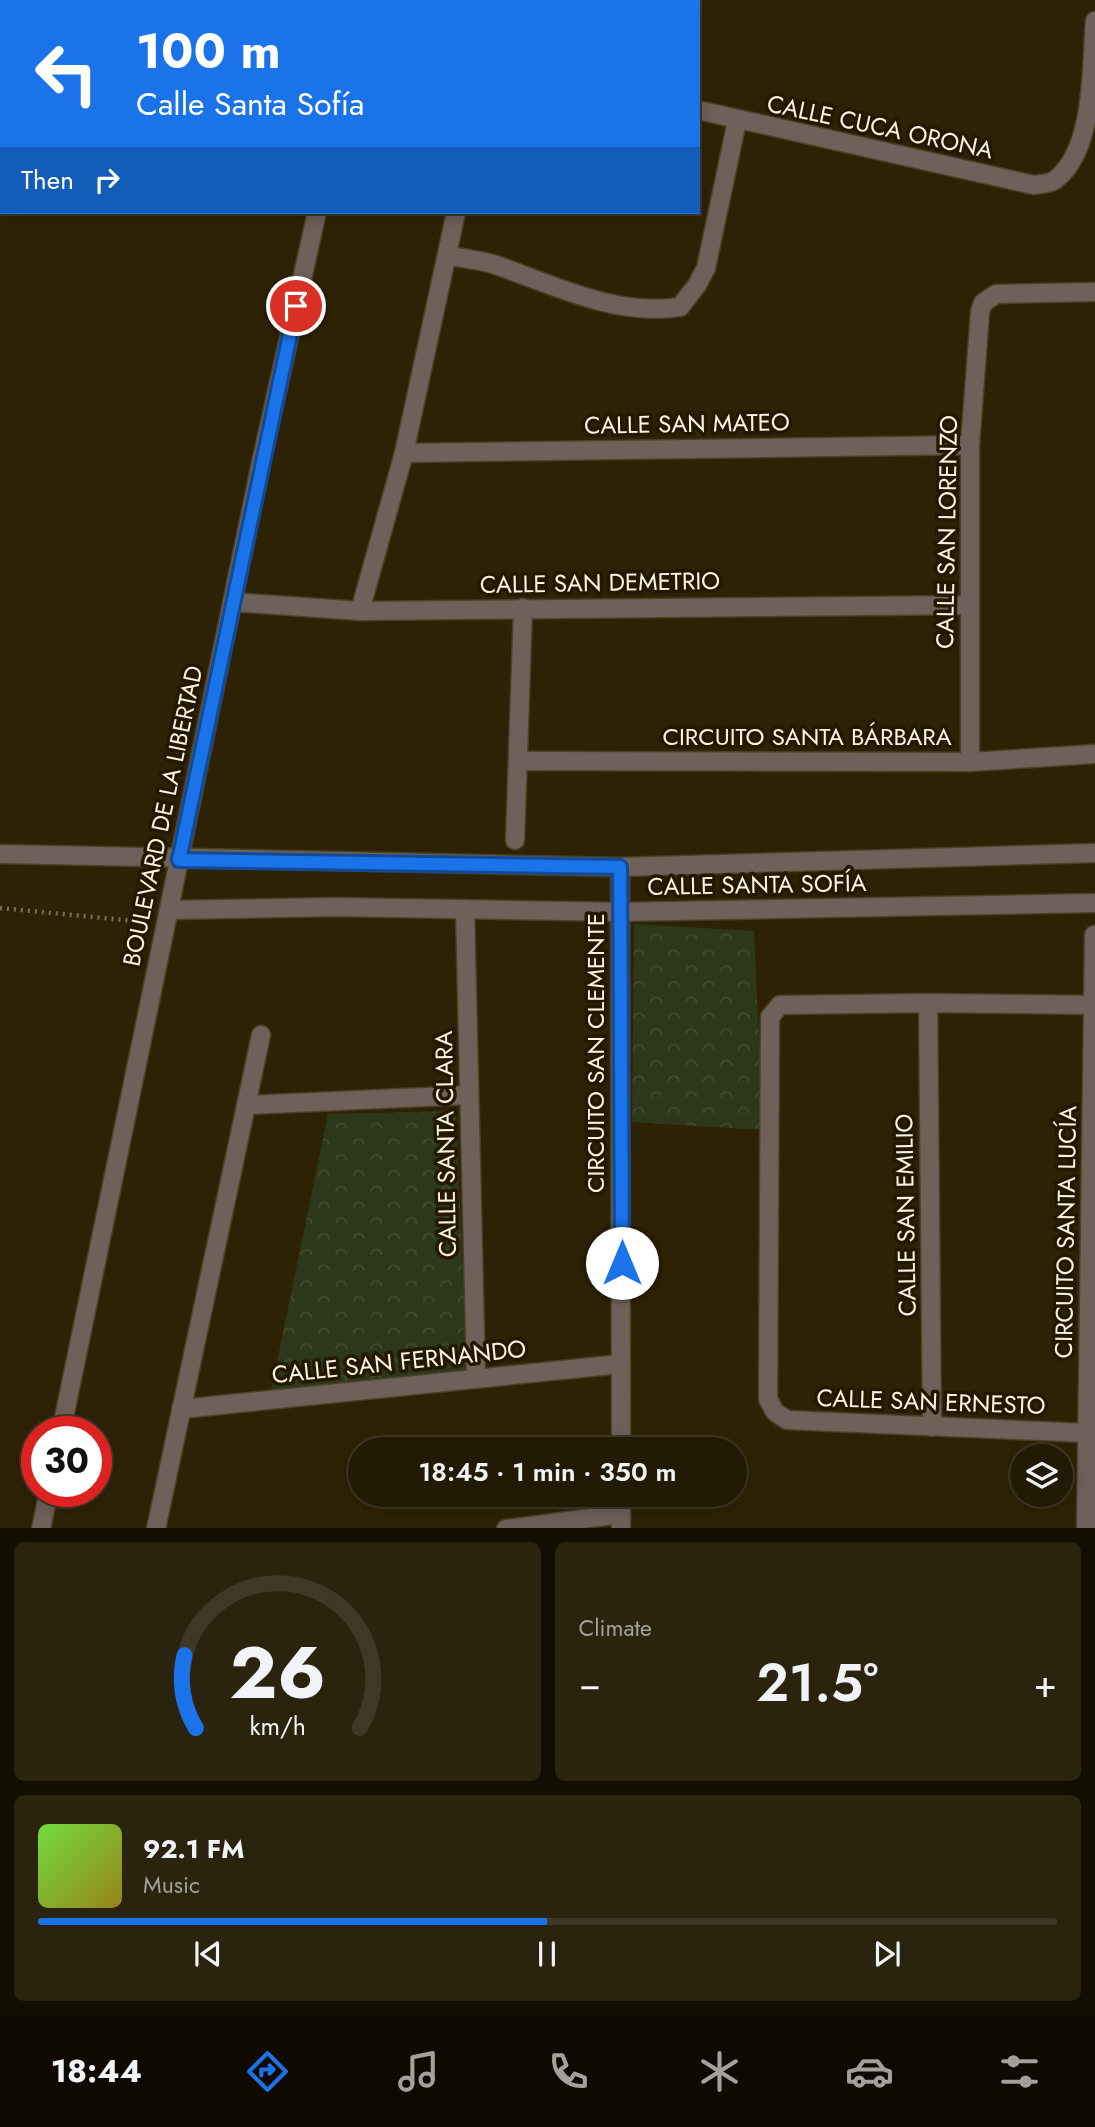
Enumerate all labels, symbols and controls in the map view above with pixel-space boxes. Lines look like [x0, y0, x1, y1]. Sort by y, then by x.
text: 100 m [136, 16, 281, 86]
icon: left [21, 28, 112, 119]
text: Calle Santa Sofía [136, 81, 364, 127]
street label: CALLE CUCA ORONA [764, 85, 997, 168]
text: Then [21, 161, 74, 199]
icon: right [88, 161, 126, 199]
pin [266, 276, 326, 336]
icon: arrive [277, 287, 315, 325]
street label: CALLE SAN MATEO [584, 404, 790, 443]
street label: CALLE SAN LORENZO [927, 415, 966, 649]
street label: CALLE SAN DEMETRIO [480, 563, 720, 602]
street label: BOULEVARD DE LA LIBERTAD [114, 662, 211, 969]
street label: CIRCUITO SANTA BÁRBARA [662, 719, 952, 754]
street label: CALLE SANTA SOFÍA [647, 865, 867, 904]
street label: CIRCUITO SAN CLEMENTE [578, 913, 613, 1193]
street label: CALLE SANTA CLARA [426, 1030, 465, 1258]
street label: CIRCUITO SANTA LUCÍA [1046, 1105, 1085, 1359]
street label: CALLE SAN EMILIO [886, 1113, 925, 1317]
position arrow [585, 1226, 659, 1300]
street label: CALLE SAN FERNANDO [270, 1331, 528, 1392]
street label: CALLE SAN ERNESTO [816, 1380, 1046, 1423]
speed limit sign: 30 [21, 1416, 112, 1507]
map controls [1010, 1444, 1073, 1507]
button: layers [1010, 1444, 1073, 1507]
text: 18:45 · 1 min · 350 m [419, 1453, 676, 1491]
text: Climate [579, 1611, 652, 1645]
text: 26 [229, 1620, 325, 1725]
text: 21.5° [756, 1645, 878, 1721]
text: − [579, 1656, 601, 1711]
text: + [1034, 1656, 1057, 1711]
text: km/h [249, 1707, 306, 1743]
text: 92.1 FM [143, 1830, 244, 1868]
text: Music [143, 1868, 200, 1902]
icon: previous [189, 1935, 227, 1973]
icon: pause [528, 1935, 566, 1973]
icon: next [868, 1935, 906, 1973]
icon: directions [243, 2047, 292, 2096]
icon: music [394, 2047, 443, 2096]
icon: phone [544, 2047, 593, 2096]
icon: climate [695, 2047, 744, 2096]
icon: car [845, 2047, 894, 2096]
icon: filters [995, 2047, 1044, 2096]
text: 18:44 [51, 2048, 142, 2094]

